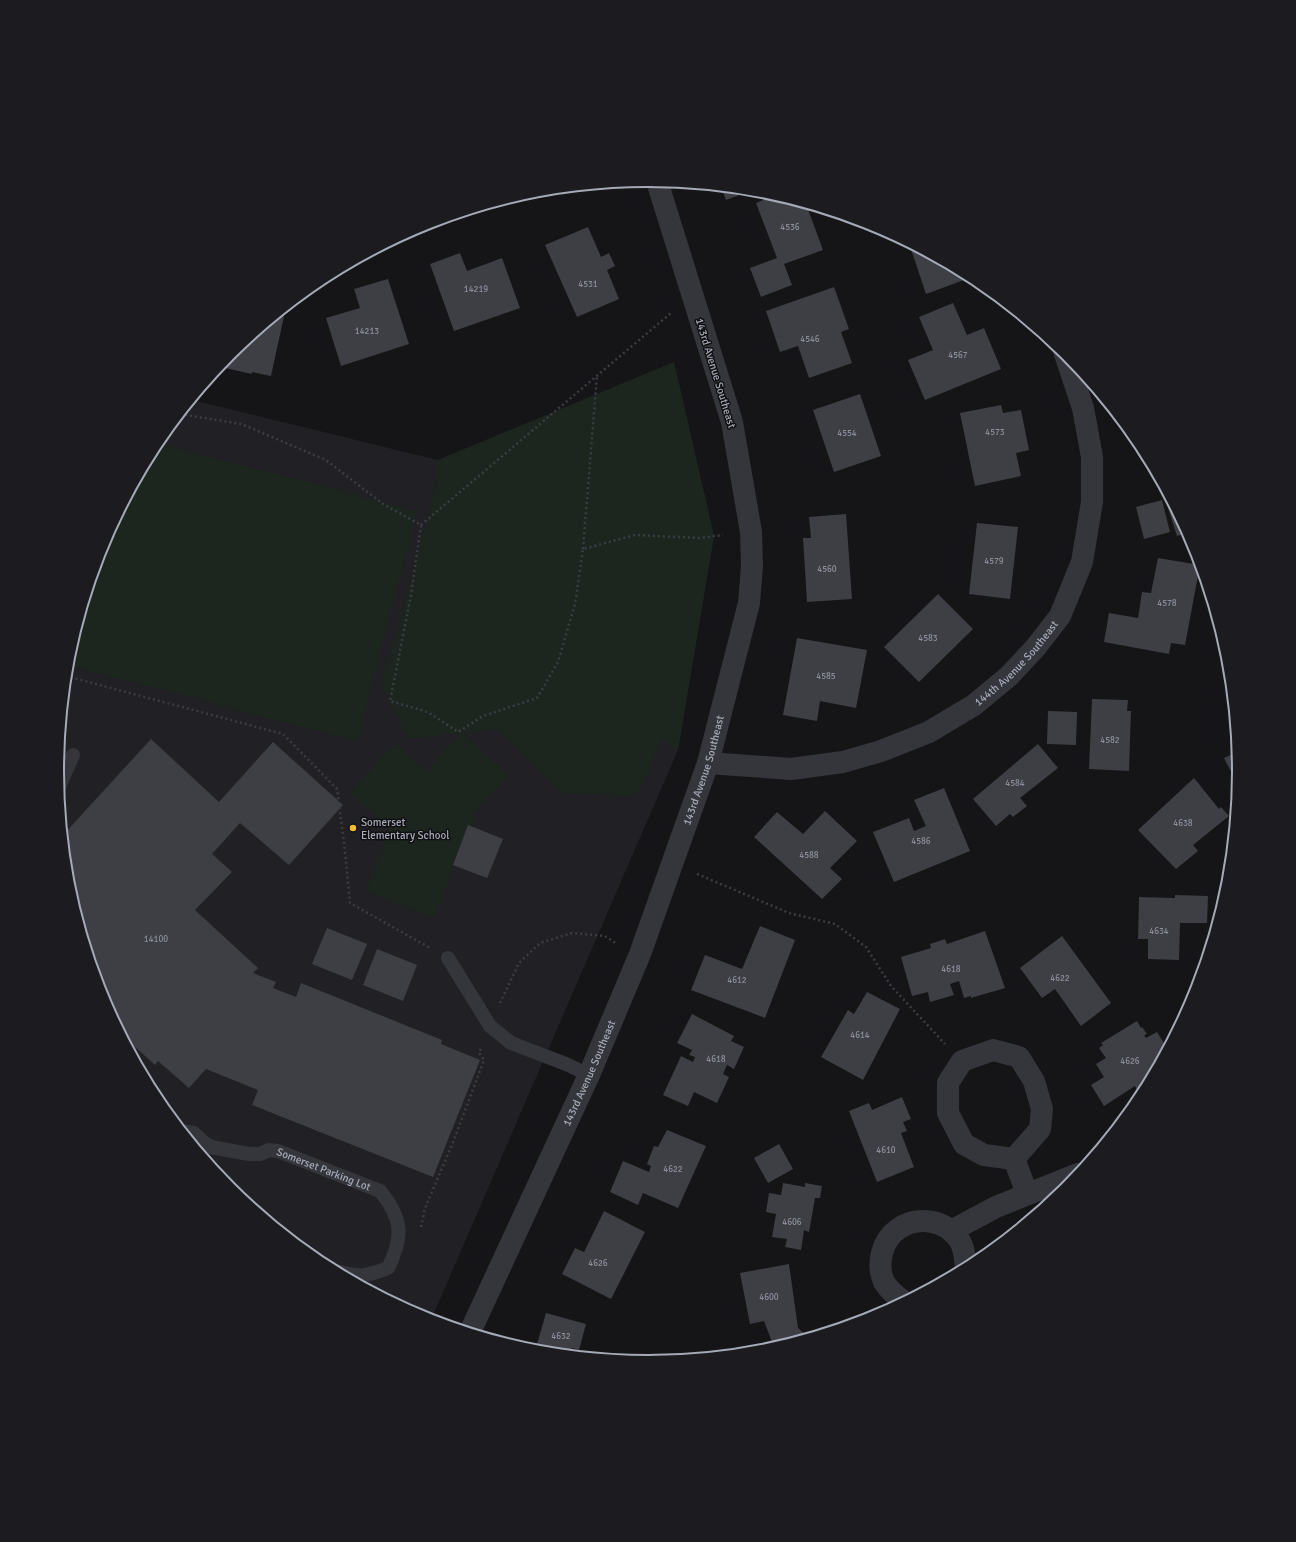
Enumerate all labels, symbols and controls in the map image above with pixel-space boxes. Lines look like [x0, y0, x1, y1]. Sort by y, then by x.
house number: 4536 [780, 222, 800, 233]
house number: 4531 [578, 279, 598, 290]
house number: 14219 [464, 284, 488, 295]
street label: 143rd Avenue Southeast [693, 317, 738, 430]
house number: 14213 [355, 326, 379, 337]
house number: 4546 [800, 334, 820, 345]
house number: 4567 [948, 350, 968, 361]
house number: 4573 [985, 427, 1005, 438]
house number: 4554 [837, 428, 857, 439]
house number: 4579 [984, 556, 1004, 567]
house number: 4560 [817, 564, 837, 575]
house number: 4578 [1157, 598, 1177, 609]
street label: 144th Avenue Southeast [972, 618, 1061, 709]
house number: 4583 [918, 633, 938, 644]
house number: 4585 [816, 671, 836, 682]
street label: 143rd Avenue Southeast [680, 714, 727, 827]
house number: 4582 [1100, 735, 1120, 746]
house number: 4584 [1005, 778, 1025, 789]
place label: Somerset Elementary School [361, 816, 449, 842]
house number: 4638 [1173, 818, 1193, 829]
marker: Somerset Elementary School [348, 823, 358, 833]
house number: 4586 [911, 836, 931, 847]
house number: 4588 [799, 850, 819, 861]
house number: 4634 [1149, 926, 1169, 937]
house number: 14100 [144, 934, 168, 945]
house number: 4618 [941, 964, 961, 975]
house number: 4622 [1050, 973, 1070, 984]
house number: 4612 [727, 975, 747, 986]
street label: 143rd Avenue Southeast [560, 1018, 618, 1128]
house number: 4614 [850, 1030, 870, 1041]
house number: 4618 [706, 1054, 726, 1065]
house number: 4626 [1120, 1056, 1140, 1067]
street label: Somerset Parking Lot [275, 1145, 373, 1194]
house number: 4610 [876, 1145, 896, 1156]
house number: 4622 [663, 1164, 683, 1175]
house number: 4606 [782, 1217, 802, 1228]
house number: 4626 [588, 1258, 608, 1269]
house number: 4600 [759, 1292, 779, 1303]
house number: 4632 [551, 1331, 571, 1342]

